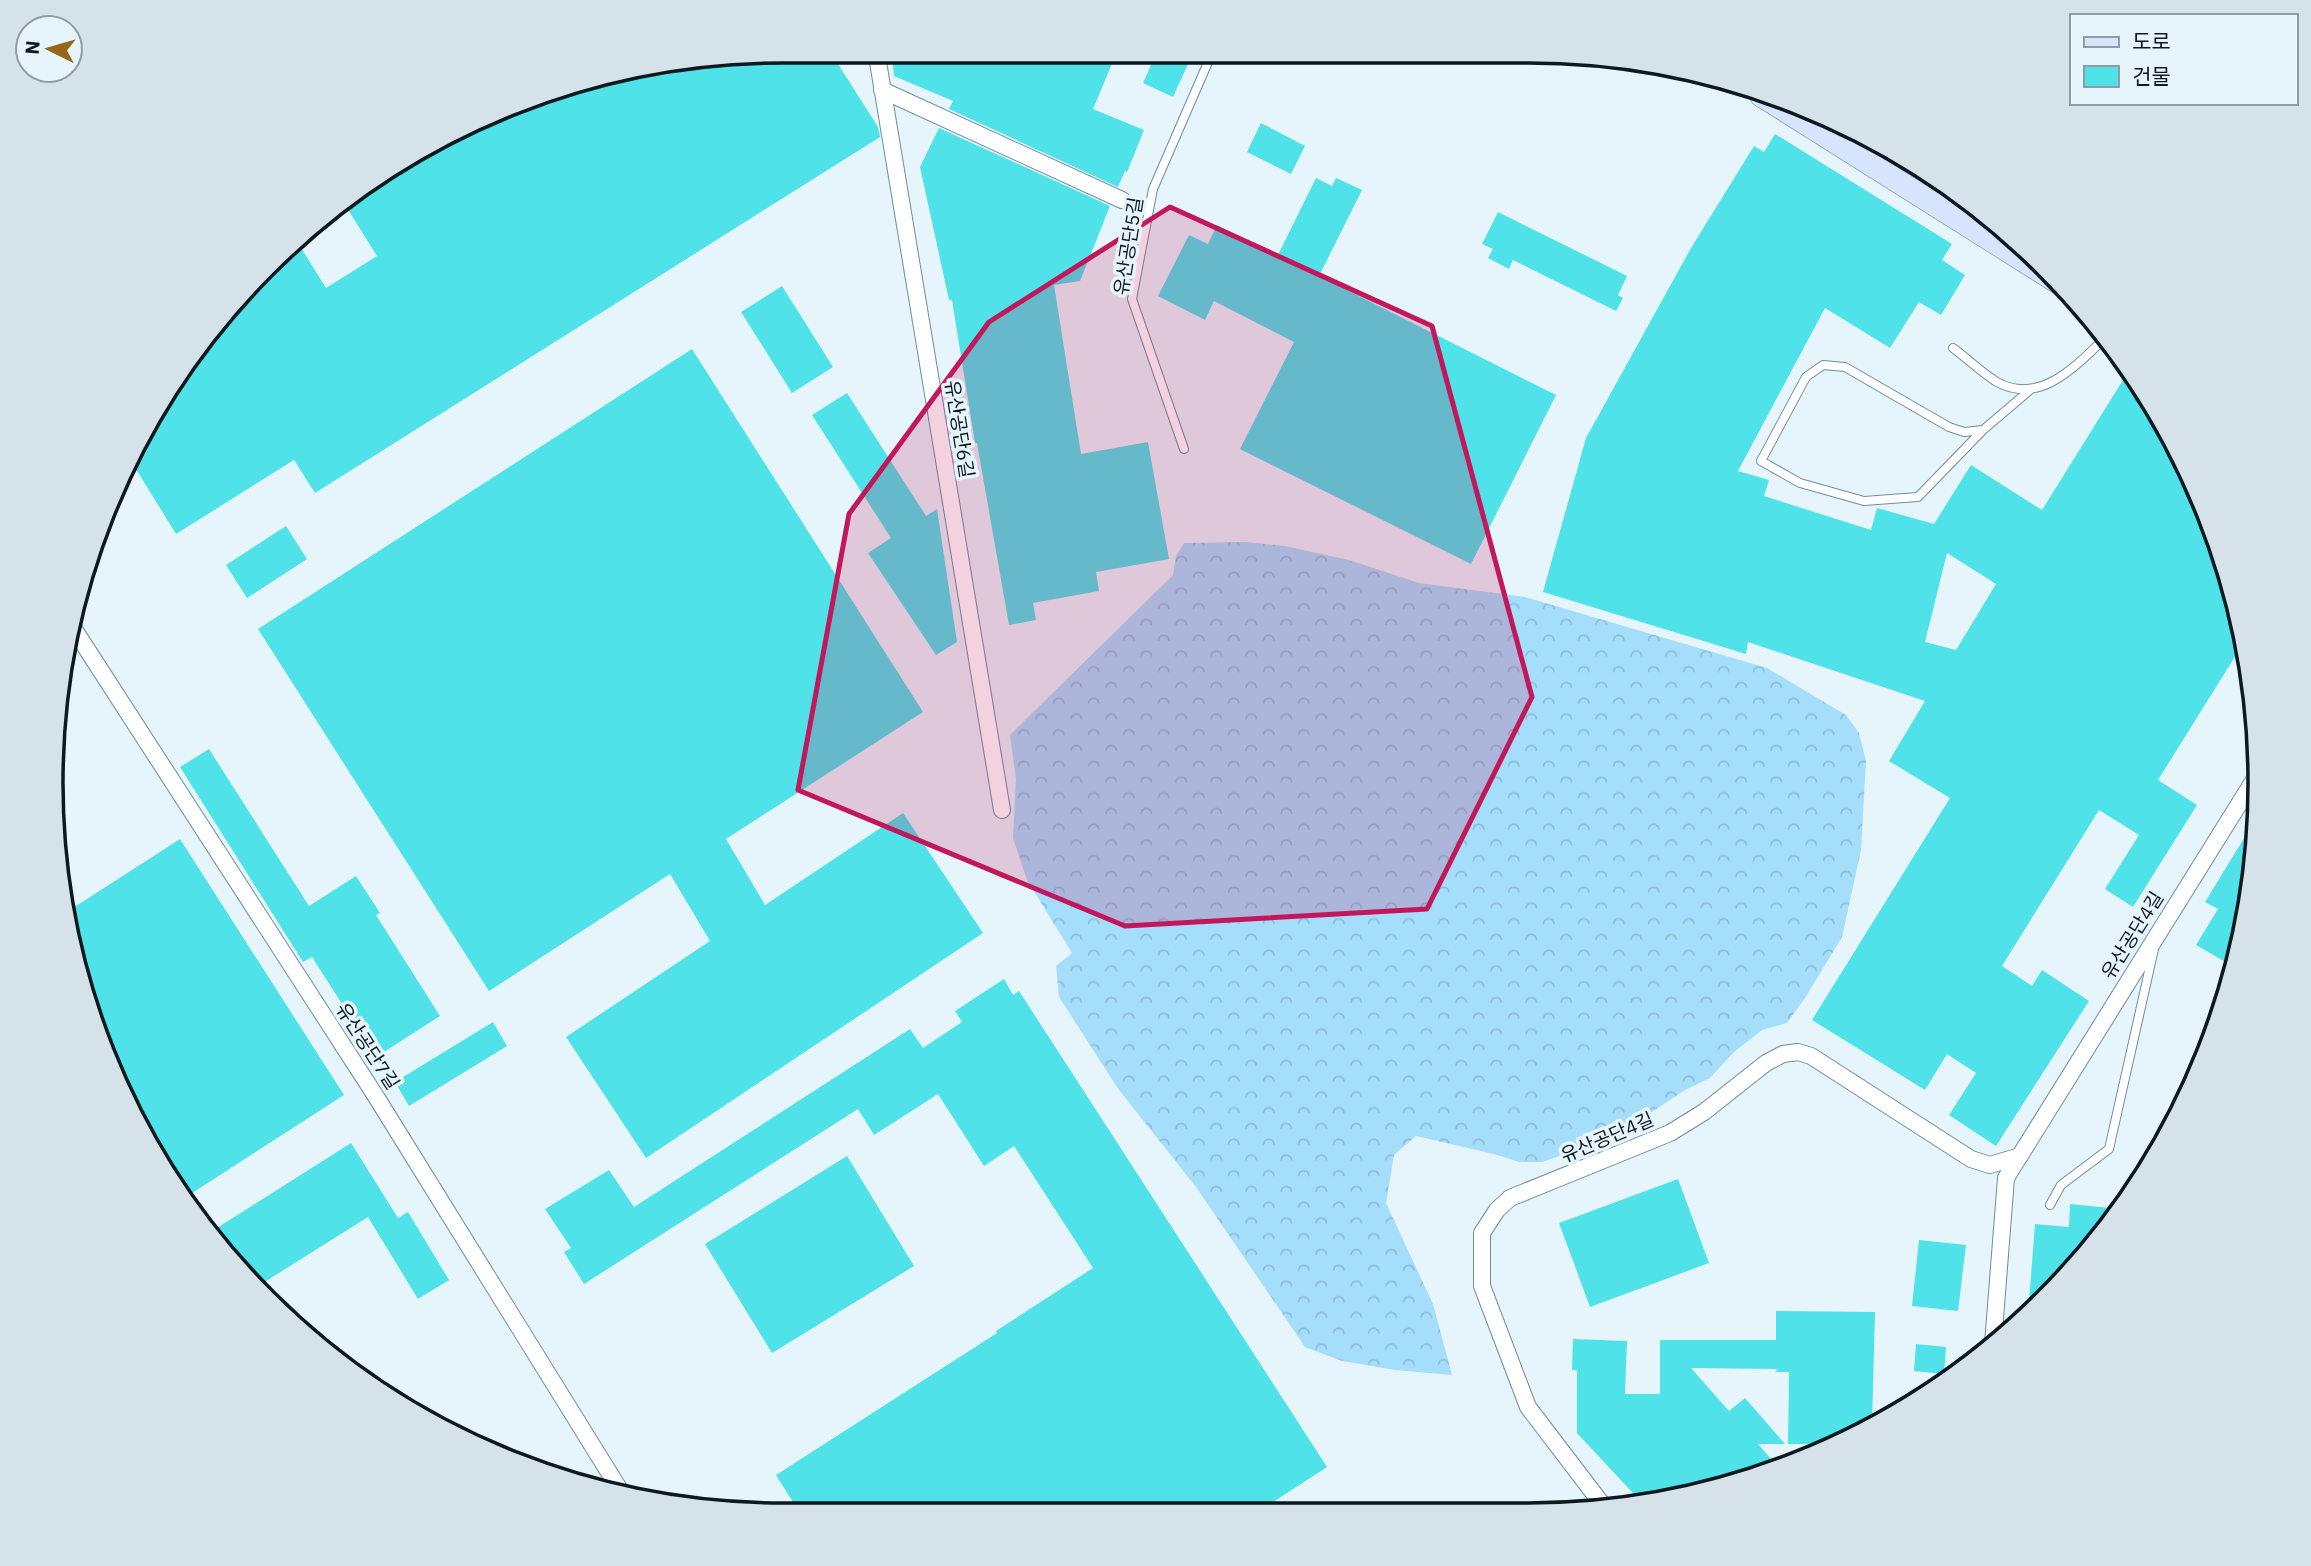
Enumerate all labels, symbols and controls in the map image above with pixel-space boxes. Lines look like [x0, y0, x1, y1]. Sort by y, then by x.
north arrow [14, 14, 84, 84]
legend [2070, 14, 2297, 105]
text: 도로 [2132, 27, 2171, 55]
text: N [20, 40, 45, 55]
text: 건물 [2132, 62, 2171, 90]
street label: 유산공단5길 [1108, 195, 1148, 297]
street label: 유산공단6길 [940, 378, 980, 480]
street label: 유산공단4길 [2096, 887, 2168, 983]
street label: 유산공단7길 [331, 998, 405, 1094]
street label: 유산공단4길 [1557, 1107, 1657, 1167]

